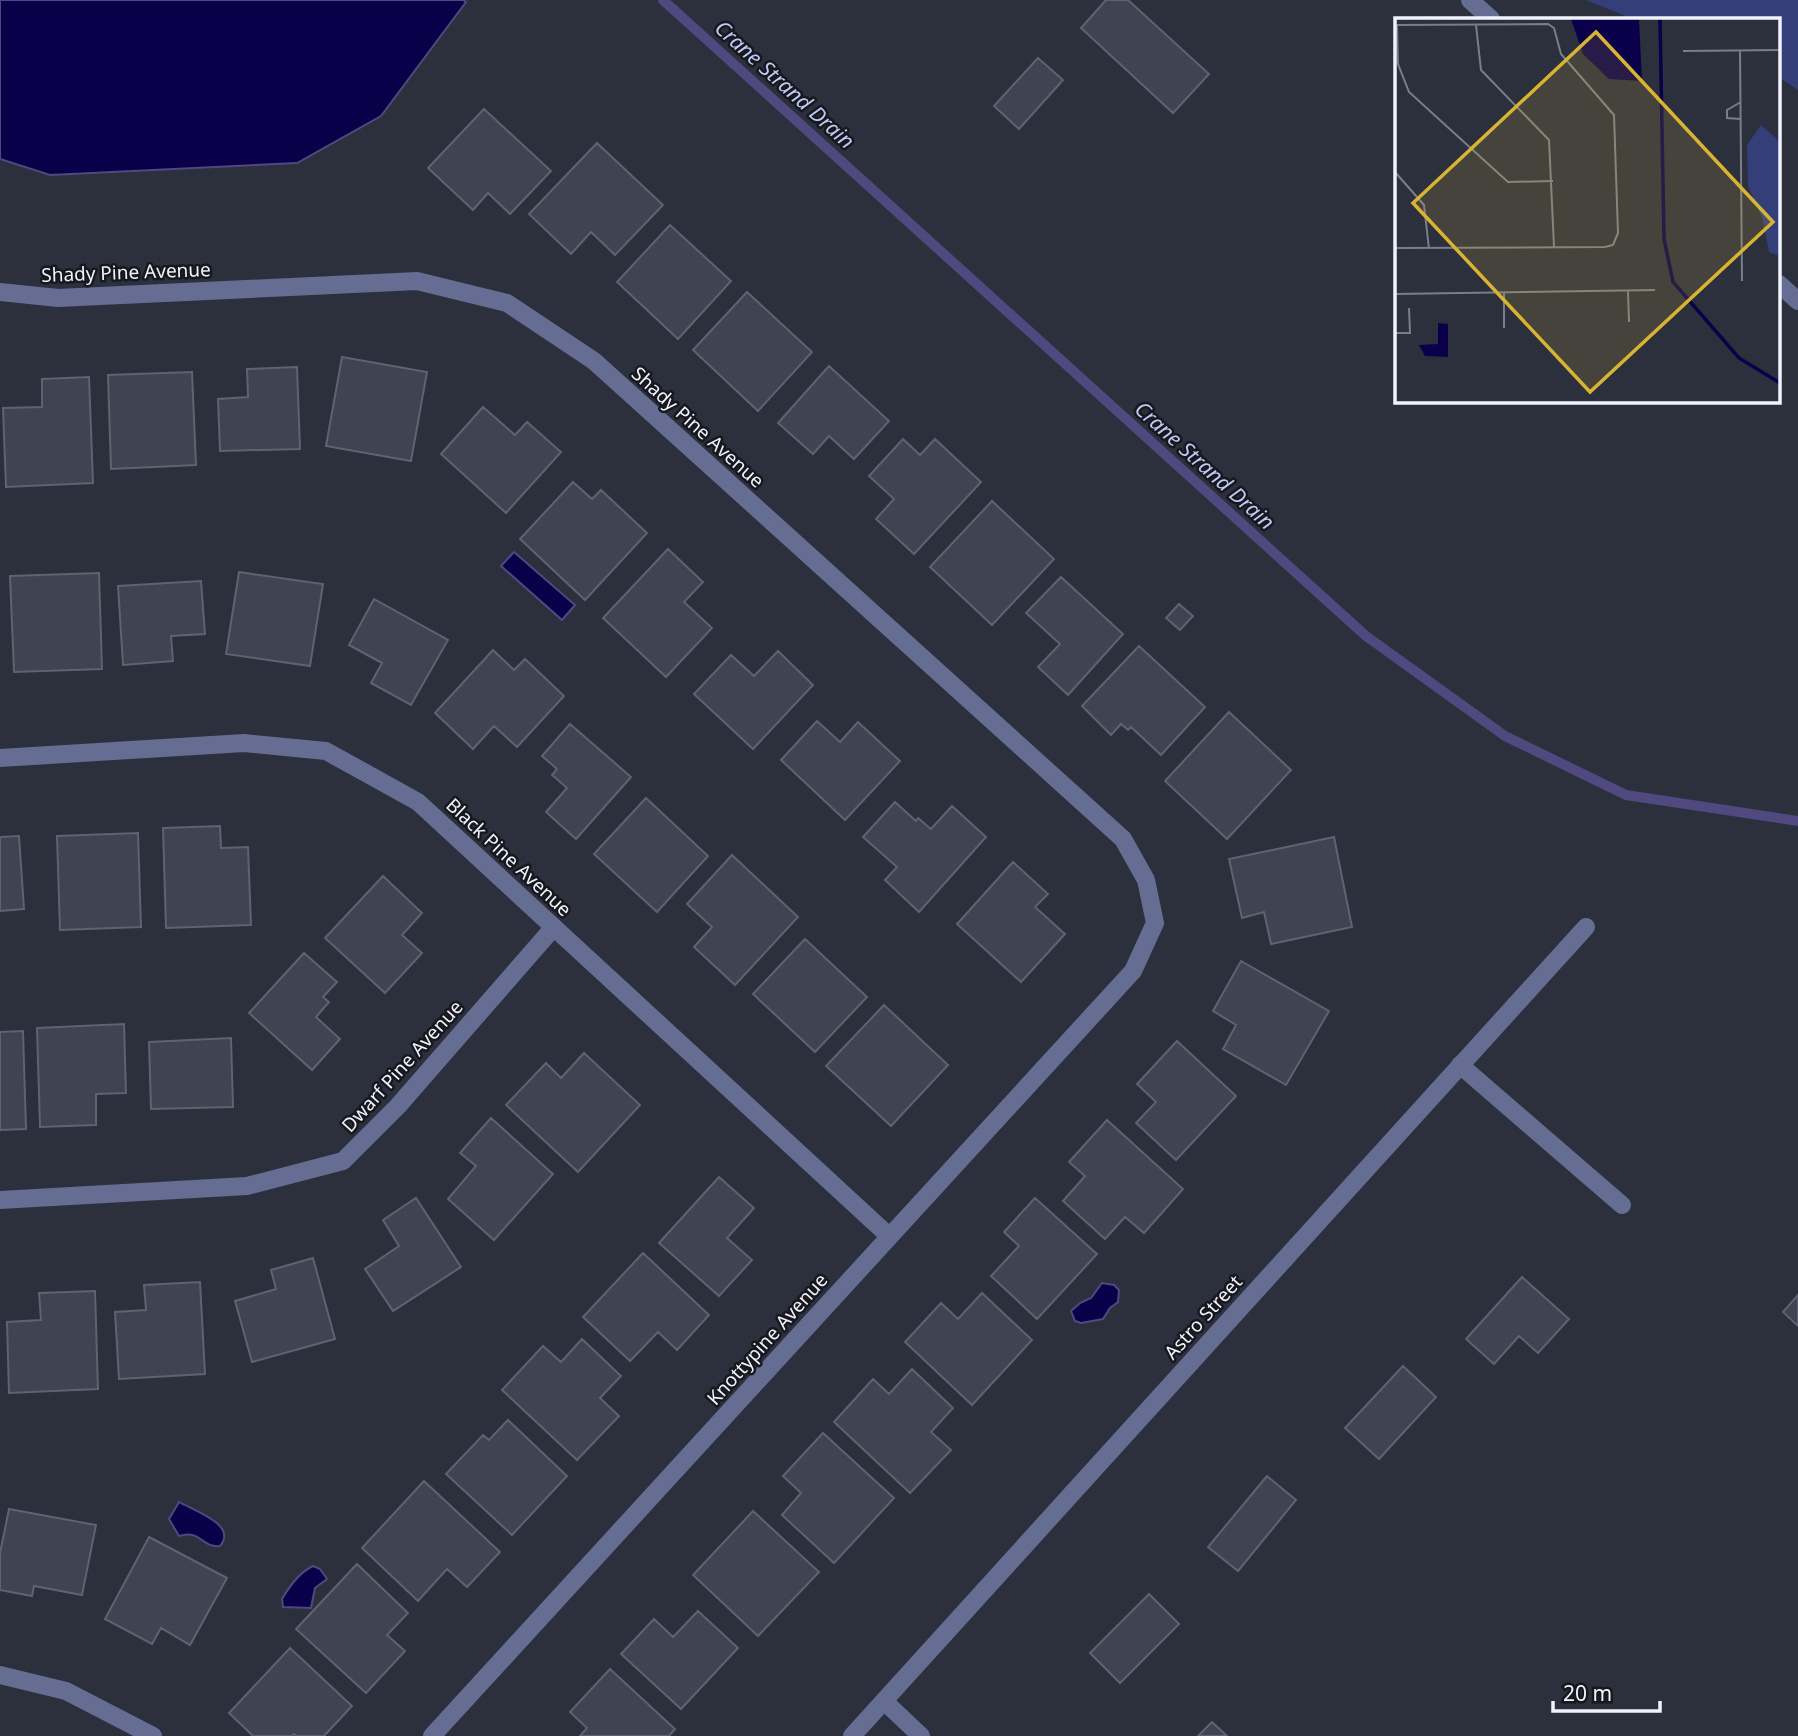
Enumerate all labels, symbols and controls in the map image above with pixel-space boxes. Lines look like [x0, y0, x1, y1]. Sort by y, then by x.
water label: Crane Strand Drain [709, 14, 861, 154]
inset map [1395, 18, 1780, 402]
street label: Shady Pine Avenue [41, 256, 211, 288]
street label: Shady Pine Avenue [626, 361, 770, 493]
water label: Crane Strand Drain [1129, 395, 1281, 535]
street label: Black Pine Avenue [441, 792, 577, 922]
street label: Dwarf Pine Avenue [336, 994, 468, 1138]
street label: Knottypine Avenue [701, 1267, 833, 1411]
street label: Astro Street [1158, 1269, 1248, 1365]
scale bar [1553, 1670, 1660, 1714]
text: 20 m [1563, 1679, 1612, 1707]

